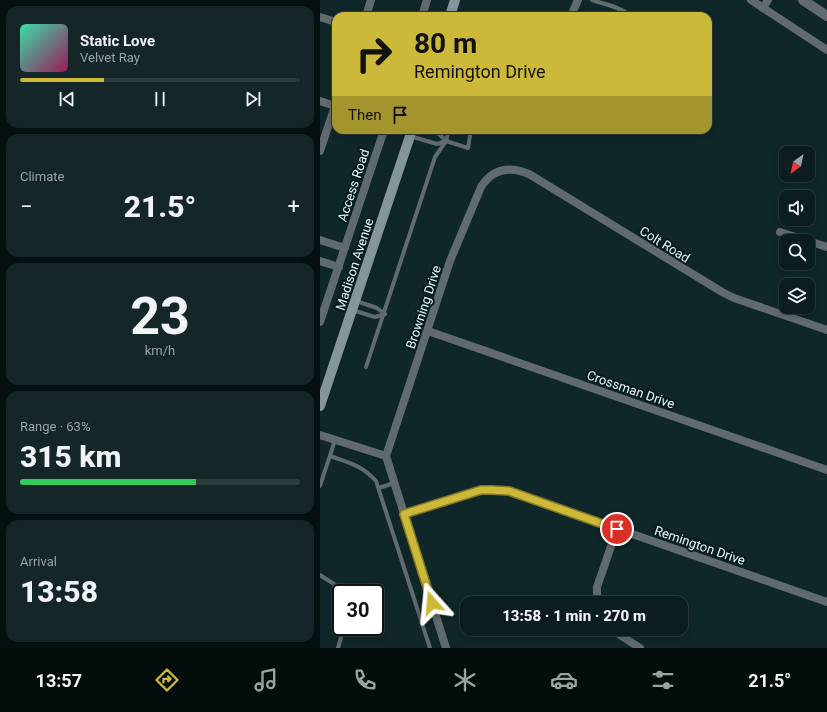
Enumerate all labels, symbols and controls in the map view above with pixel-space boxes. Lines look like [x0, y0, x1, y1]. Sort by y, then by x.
text: 80 m [414, 27, 477, 60]
icon: right [348, 28, 400, 80]
text: Static Love [80, 32, 155, 50]
text: Velvet Ray [80, 50, 140, 65]
text: Remington Drive [414, 61, 546, 82]
icon: previous [56, 88, 78, 110]
icon: pause [149, 88, 171, 110]
icon: next [242, 88, 264, 110]
icon: arrive [389, 104, 411, 126]
text: Then [348, 106, 381, 124]
north arrow [779, 146, 815, 182]
map controls [779, 146, 815, 314]
street label: Access Road [335, 147, 372, 223]
text: Climate [20, 169, 64, 184]
text: 21.5° [124, 189, 196, 224]
button: sound [779, 190, 815, 226]
text: − [20, 194, 33, 219]
text: + [288, 194, 300, 219]
street label: Madison Avenue [333, 216, 376, 312]
street label: Colt Road [637, 223, 693, 266]
button: search [779, 234, 815, 270]
street label: Browning Drive [403, 263, 444, 351]
button: layers [779, 278, 815, 314]
text: 23 [130, 286, 190, 347]
text: km/h [145, 343, 175, 358]
street label: Crossman Drive [585, 367, 677, 412]
text: Range · 63% [20, 419, 90, 434]
text: 315 km [20, 439, 122, 474]
pin [600, 512, 634, 546]
icon: arrive [606, 518, 628, 540]
street label: Remington Drive [652, 523, 747, 568]
text: Arrival [20, 554, 57, 569]
text: 13:58 [20, 574, 98, 609]
position arrow [411, 582, 453, 624]
speed limit sign: 30 [332, 584, 384, 636]
text: 13:58 · 1 min · 270 m [502, 607, 646, 625]
icon: directions [153, 666, 181, 694]
icon: music [252, 666, 280, 694]
icon: phone [351, 666, 379, 694]
icon: climate [451, 666, 479, 694]
icon: car [550, 666, 578, 694]
icon: filters [649, 666, 677, 694]
text: 13:57 [36, 670, 82, 691]
text: 21.5° [748, 670, 791, 691]

